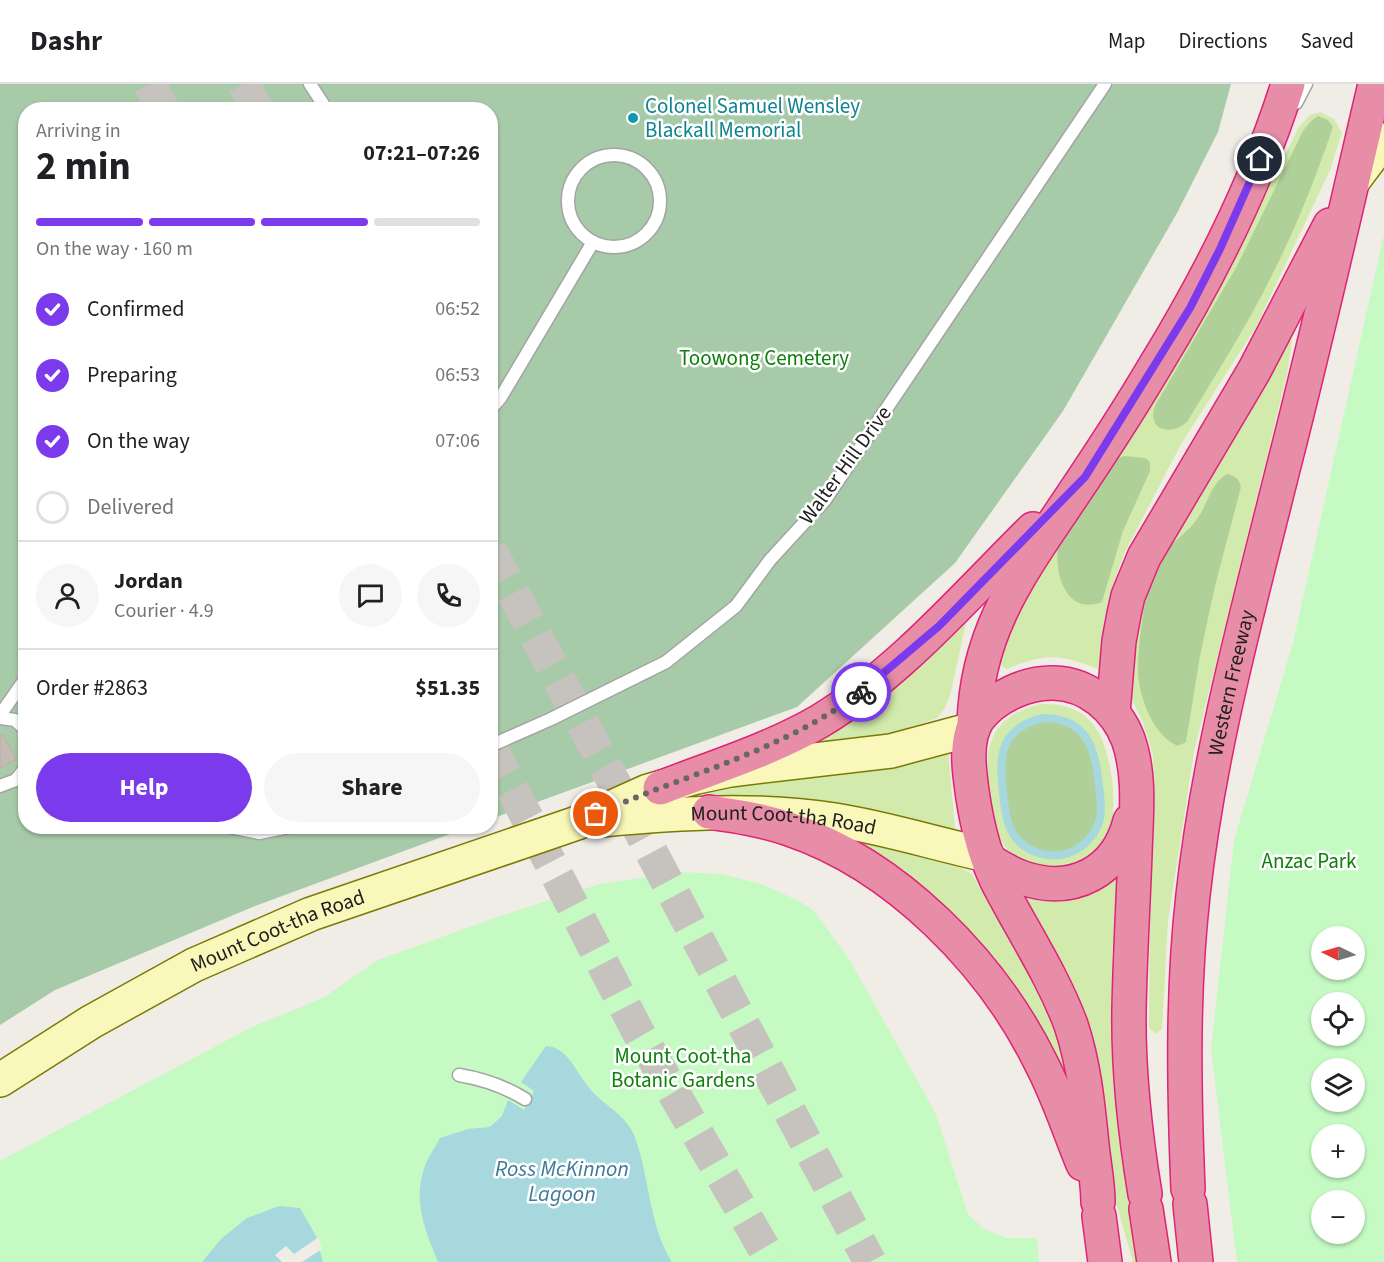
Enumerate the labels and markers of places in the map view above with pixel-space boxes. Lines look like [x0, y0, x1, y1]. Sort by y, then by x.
place label: Colonel Samuel Wensley Blackall Memorial [645, 91, 860, 145]
marker: Colonel Samuel Wensley Blackall Memorial [626, 111, 640, 125]
pin [1234, 133, 1285, 184]
pin [570, 788, 621, 839]

